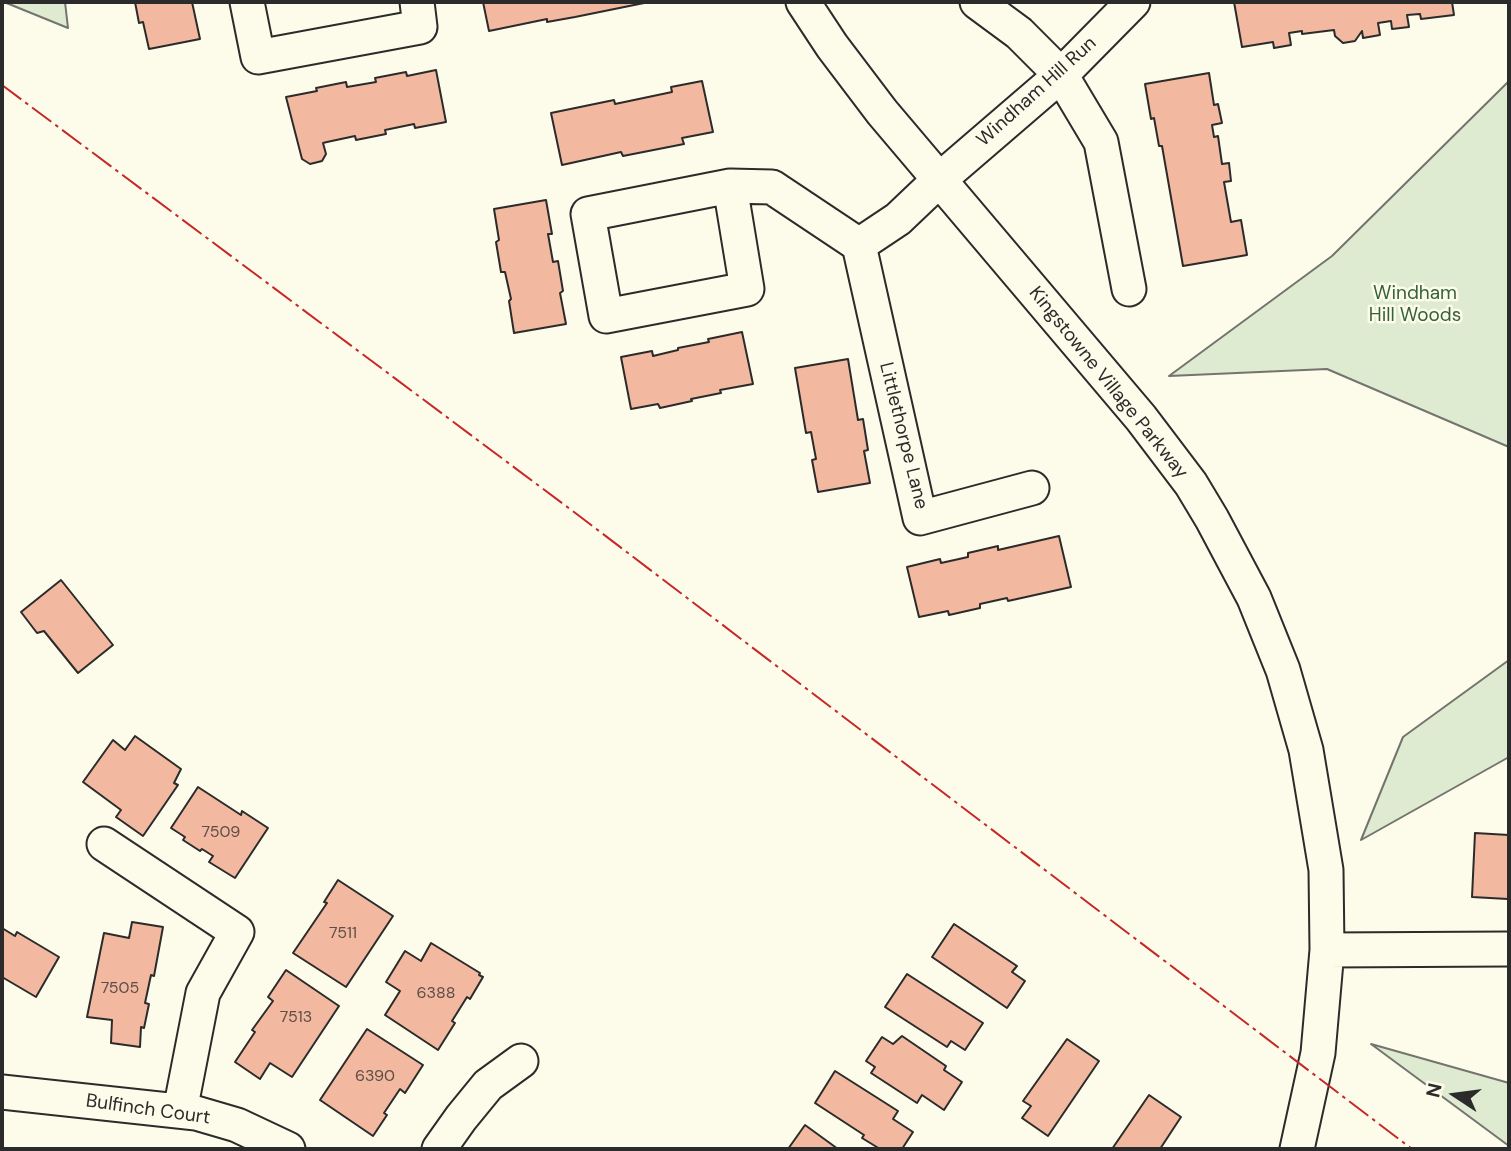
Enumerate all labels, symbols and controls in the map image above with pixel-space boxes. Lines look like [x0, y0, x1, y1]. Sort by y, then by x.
street label: Windham Hill Run [972, 32, 1102, 152]
street label: Kingstowne Village Parkway [1024, 283, 1192, 483]
park label: Windham Hill Woods [1369, 283, 1461, 327]
street label: Littlethorpe Lane [874, 360, 932, 512]
house number: 7509 [202, 823, 240, 843]
house number: 7511 [329, 924, 357, 944]
house number: 7505 [101, 979, 139, 999]
house number: 6388 [417, 984, 455, 1004]
house number: 7513 [280, 1008, 312, 1028]
north arrow [1420, 1060, 1490, 1130]
house number: 6390 [355, 1067, 395, 1087]
text: N [1420, 1081, 1448, 1100]
street label: Bulfinch Court [84, 1090, 212, 1130]

